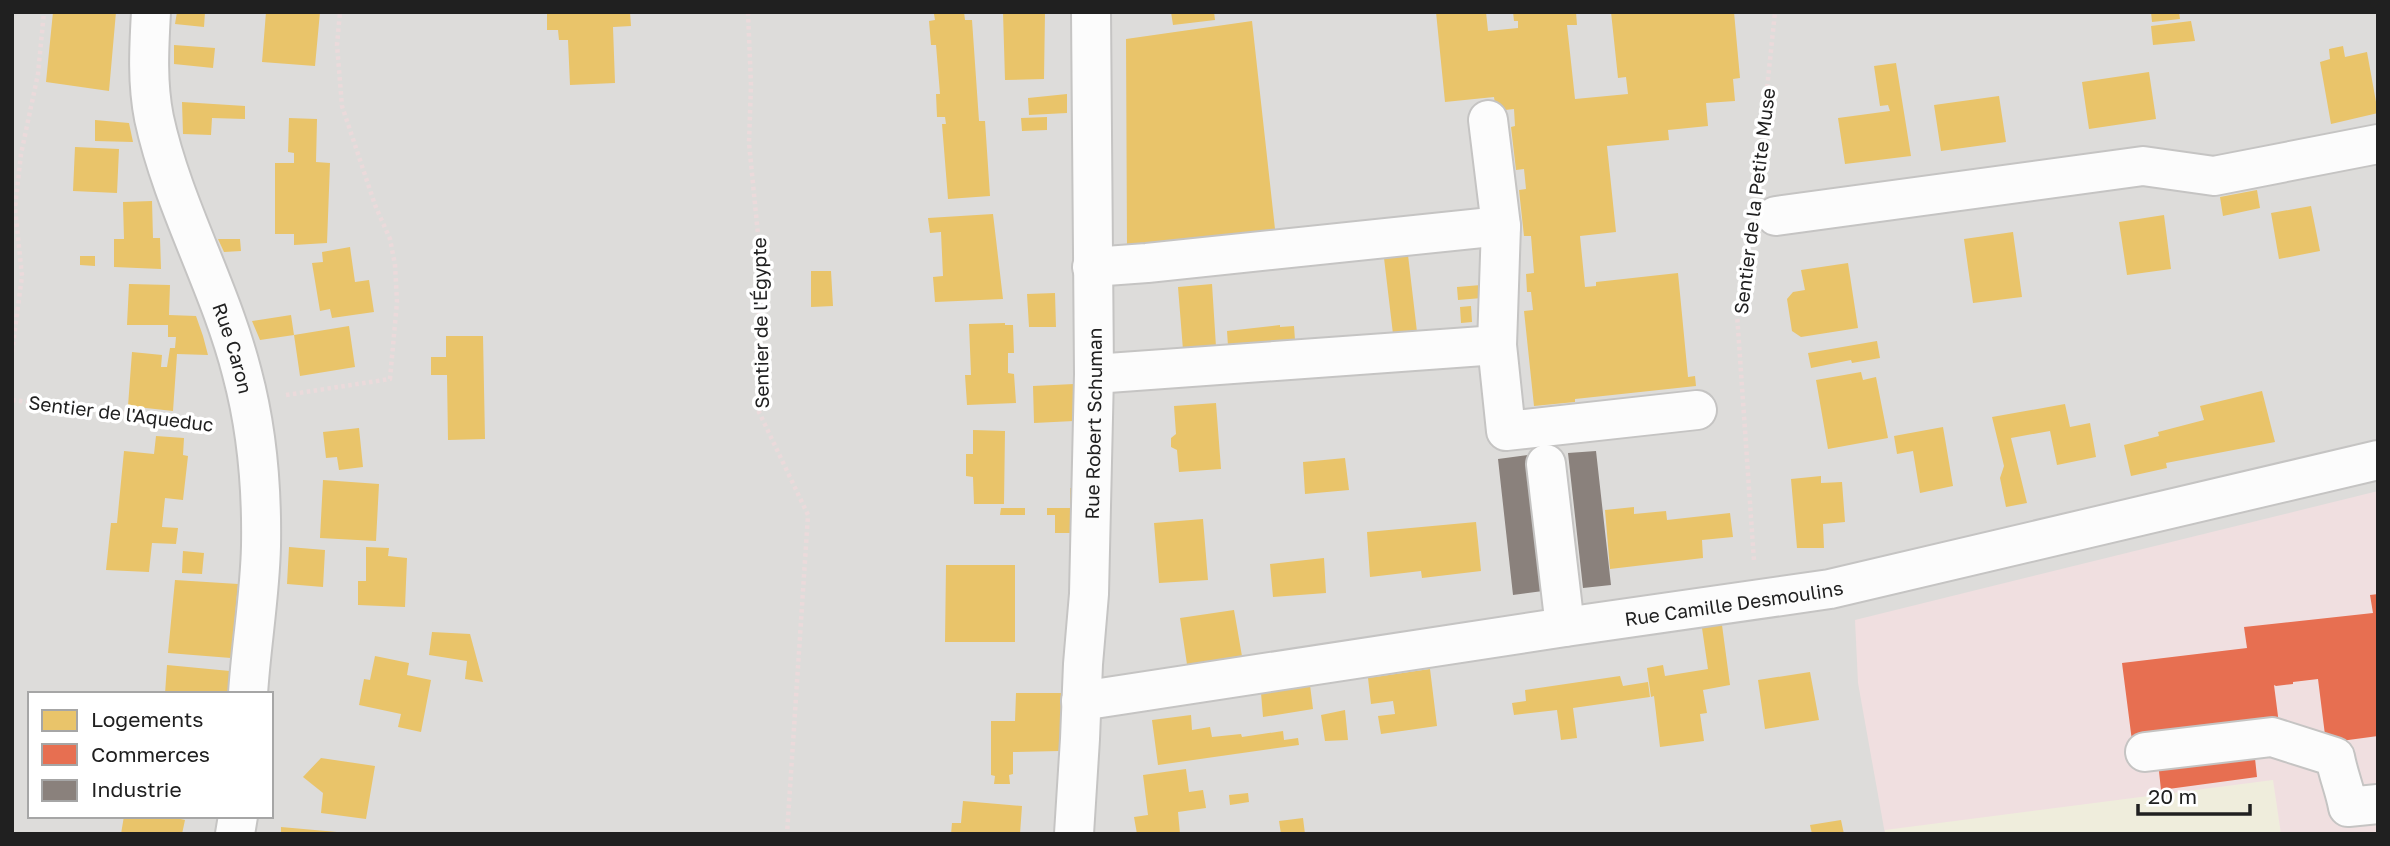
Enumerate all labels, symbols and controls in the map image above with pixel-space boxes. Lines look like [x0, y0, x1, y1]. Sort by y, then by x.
street label: Sentier de la Petite Muse [1729, 87, 1779, 315]
street label: Sentier de l'Égypte [747, 237, 773, 409]
street label: Rue Caron [209, 299, 258, 396]
street label: Rue Robert Schuman [1079, 328, 1106, 520]
street label: Sentier de l'Aqueduc [27, 390, 215, 436]
street label: Rue Camille Desmoulins [1623, 575, 1845, 630]
legend [28, 692, 273, 818]
text: Logements [91, 706, 203, 732]
text: Commerces [91, 741, 210, 767]
scale bar [2138, 772, 2250, 816]
text: Industrie [91, 776, 182, 802]
text: 20 m [2148, 783, 2197, 809]

